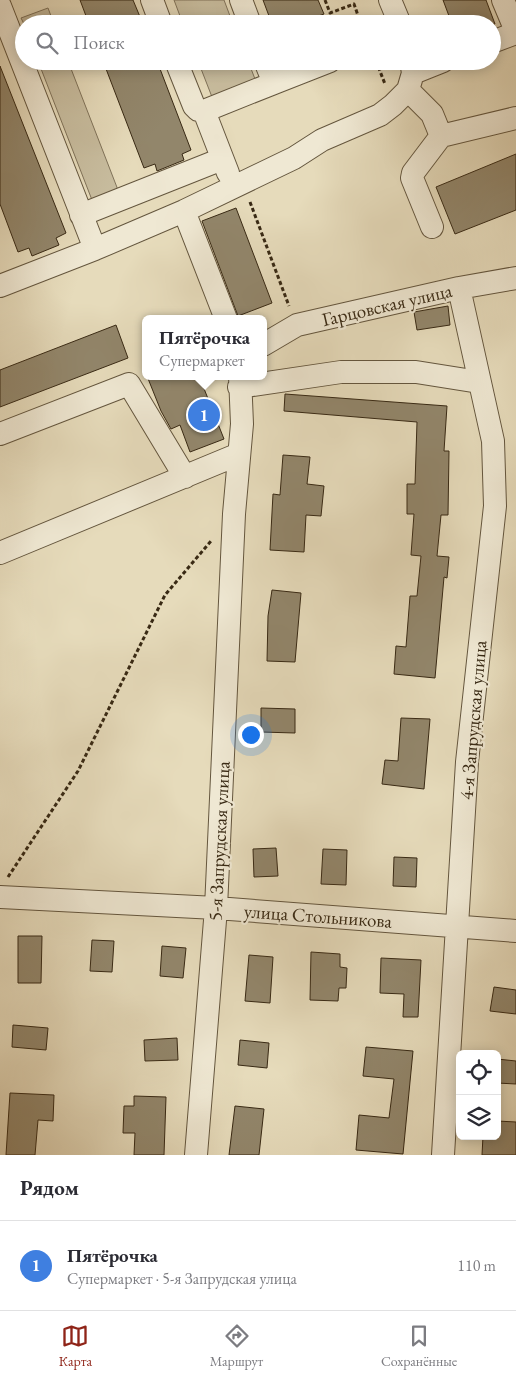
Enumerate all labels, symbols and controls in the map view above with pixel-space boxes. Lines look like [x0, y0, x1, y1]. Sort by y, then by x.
search box [15, 15, 501, 70]
icon: search [33, 29, 61, 57]
text: Поиск [73, 30, 125, 55]
street label: Гарцовская улица [319, 278, 455, 332]
popup [142, 315, 267, 380]
text: Пятёрочка [159, 325, 250, 350]
text: Супермаркет [159, 350, 245, 371]
pin: 1 [188, 396, 220, 434]
street label: 4-я Запрудская улица [454, 639, 492, 801]
your location [238, 722, 264, 748]
street label: 5-я Запрудская улица [202, 760, 236, 921]
street label: улица Стольникова [243, 898, 393, 934]
map controls [456, 1050, 501, 1140]
button: locate [456, 1050, 501, 1095]
button: layers [456, 1095, 501, 1140]
text: Рядом [20, 1174, 79, 1201]
text: Пятёрочка [67, 1243, 158, 1268]
text: 1 [32, 1255, 40, 1276]
text: 110 m [457, 1255, 496, 1276]
text: Супермаркет · 5-я Запрудская улица [67, 1268, 297, 1289]
tab: Карта [59, 1322, 92, 1370]
tab: Маршрут [210, 1322, 263, 1370]
tab: Сохранённые [381, 1322, 457, 1370]

